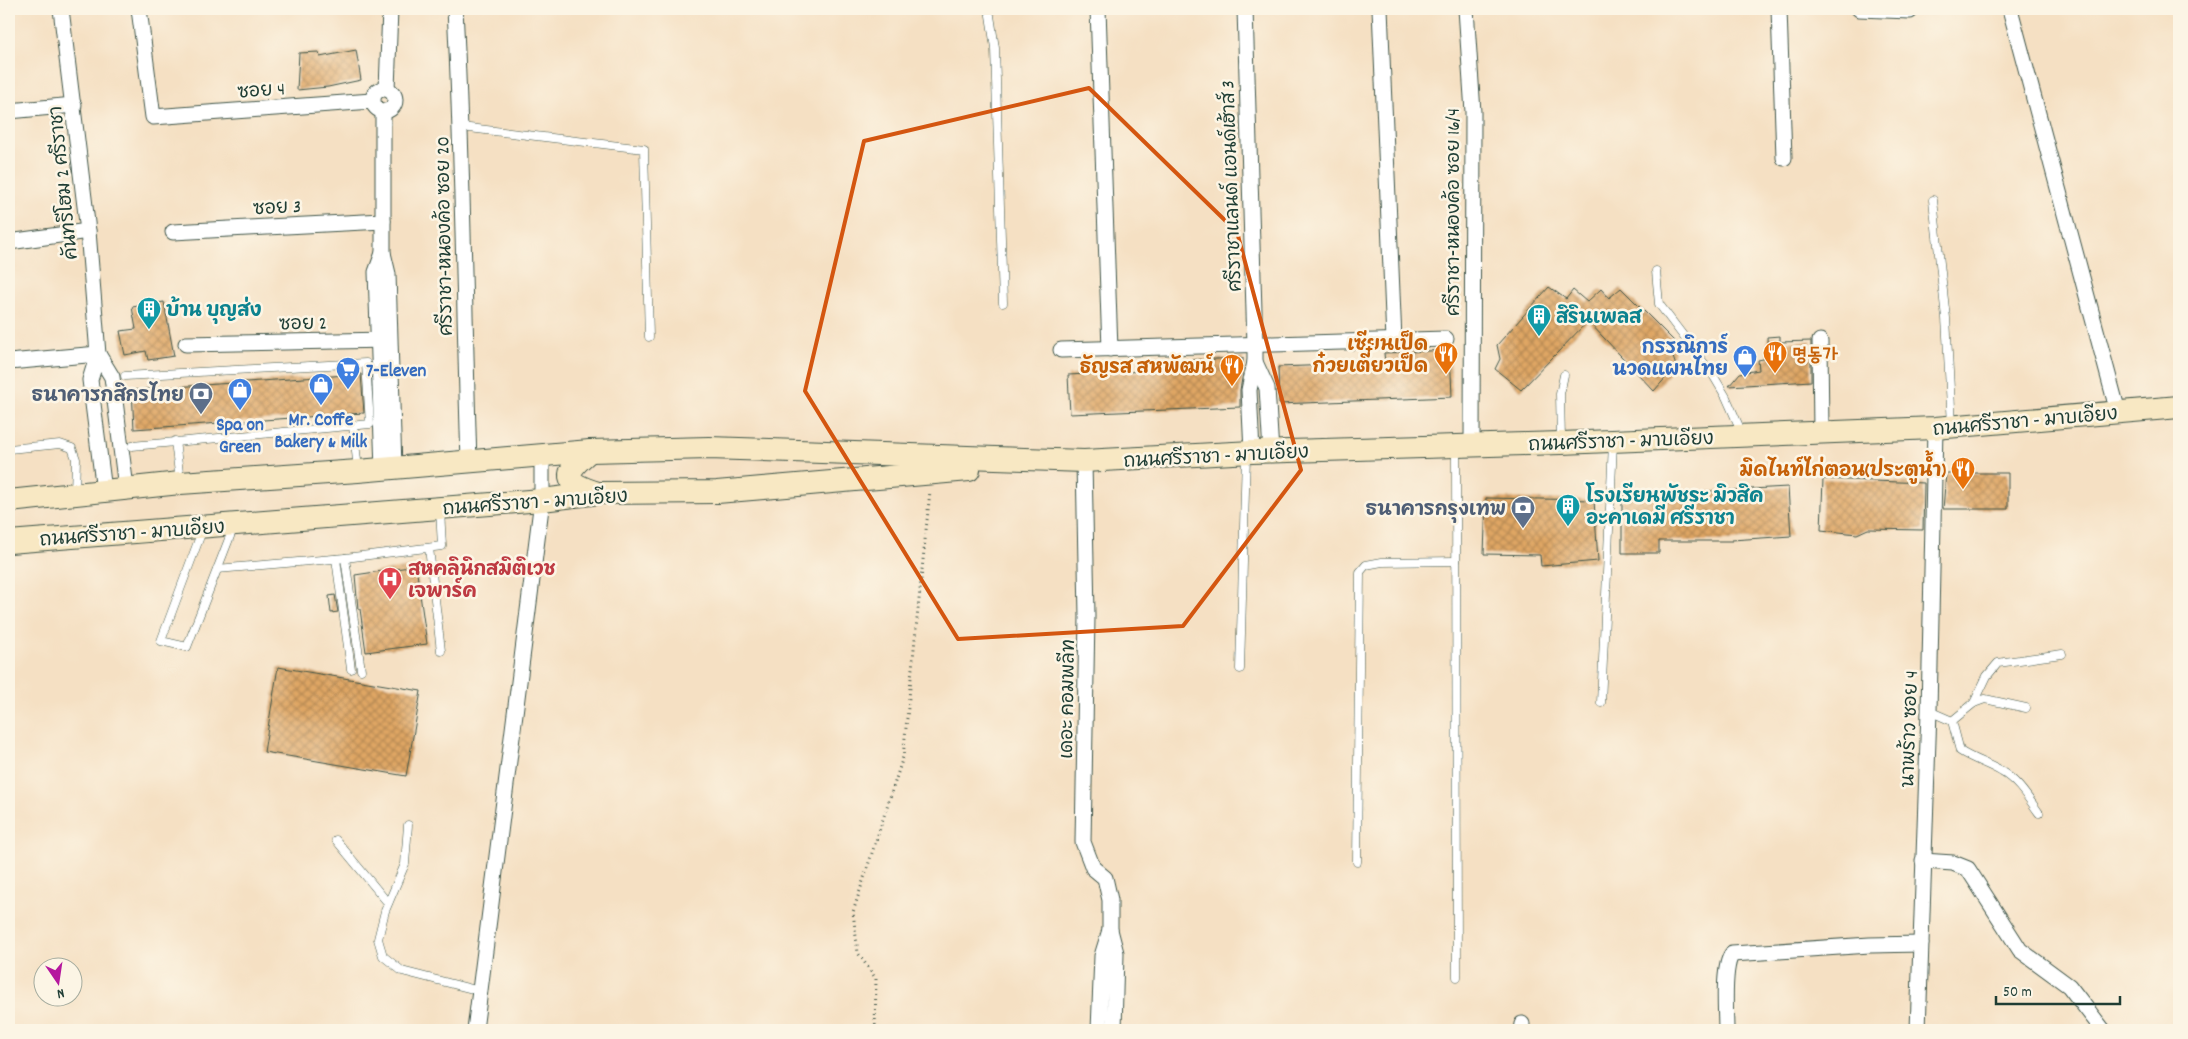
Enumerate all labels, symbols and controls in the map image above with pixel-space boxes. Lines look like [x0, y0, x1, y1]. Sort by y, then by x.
street label: ซอย 4 [237, 77, 286, 108]
street label: ศรีราชาแลนด์ แอนด์เฮ้าส์ 3 [1214, 80, 1251, 292]
street label: คันทรีโฮม 2 ศรีราชา [42, 104, 87, 261]
street label: ศรีราชา-หนองค้อ ซอย 16/4 [1441, 108, 1469, 316]
street label: ศรีราชา-หนองค้อ ซอย 20 [430, 136, 462, 336]
street label: ซอย 3 [252, 195, 302, 224]
building icon: บ้าน บุญส่ง [136, 296, 162, 330]
place label: บ้าน บุญส่ง [166, 296, 262, 326]
building icon: สิรินเพลส [1526, 303, 1552, 337]
place label: สิรินเพลส [1556, 304, 1643, 333]
street label: ซอย 2 [279, 312, 327, 339]
place label: เซียนเป็ด ก๋วยเตี๋ยวเป็ด [1312, 330, 1428, 382]
place label: กรรณิการ์ นวดแผนไทย [1612, 333, 1728, 385]
restaurant icon: 명동가 [1762, 340, 1788, 374]
restaurant icon: เซียนเป็ด ก๋วยเตี๋ยวเป็ด [1433, 341, 1459, 375]
place label: 명동가 [1792, 343, 1839, 370]
shop icon: กรรณิการ์ นวดแผนไทย [1732, 344, 1758, 378]
place label: ธัญรส สหพัฒน์ [1080, 353, 1214, 383]
restaurant icon: ธัญรส สหพัฒน์ [1219, 353, 1245, 387]
supermarket icon: 7-Eleven [335, 356, 361, 390]
place label: 7-Eleven [366, 359, 427, 386]
shop icon: Mr. Coffe Bakery & Milk [308, 372, 334, 406]
shop icon: Spa on Green [227, 377, 253, 411]
place label: ธนาคารกสิกรไทย [31, 381, 184, 411]
bank icon: ธนาคารกสิกรไทย [188, 381, 214, 415]
street label: ถนนศรีราชา - มาบเอียง [1932, 401, 2119, 445]
place label: Mr. Coffe Bakery & Milk [275, 408, 368, 457]
place label: Spa on Green [216, 413, 264, 462]
street label: ถนนศรีราชา - มาบเอียง [1528, 426, 1714, 460]
street label: ถนนศรีราชา - มาบเอียง [1123, 439, 1310, 477]
place label: มิดไนท์ไก่ตอน(ประตูน้ำ) [1740, 450, 1946, 486]
restaurant icon: มิดไนท์ไก่ตอน(ประตูน้ำ) [1950, 456, 1976, 490]
place label: โรงเรียนพัชระ มิวสิค อะคาเดมี ศรีราชา [1585, 482, 1763, 534]
street label: ถนนศรีราชา - มาบเอียง [442, 484, 629, 524]
building icon: โรงเรียนพัชระ มิวสิค อะคาเดมี ศรีราชา [1555, 493, 1581, 527]
bank icon: ธนาคารกรุงเทพ [1510, 495, 1536, 529]
place label: ธนาคารกรุงเทพ [1366, 498, 1506, 525]
street label: ถนนศรีราชา - มาบเอียง [39, 515, 226, 555]
place label: สหคลินิกสมิติเวช เจพาร์ค [408, 556, 556, 607]
hospital icon: สหคลินิกสมิติเวช เจพาร์ค [377, 566, 403, 600]
street label: เดอะ คอมพลีท [1054, 639, 1084, 759]
street label: นาพร้าว ซอย 4 [1895, 670, 1927, 788]
north arrow [32, 956, 82, 1006]
scale bar [1996, 974, 2119, 1006]
text: N [55, 982, 66, 1003]
text: 50 m [2003, 982, 2032, 1004]

